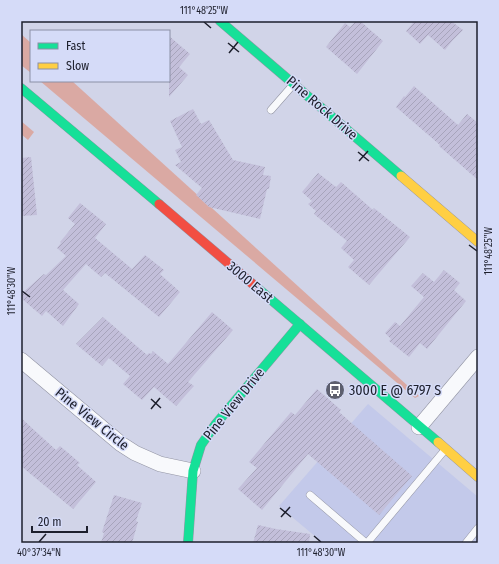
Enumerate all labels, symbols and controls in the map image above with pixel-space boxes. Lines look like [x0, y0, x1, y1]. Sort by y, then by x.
text: 111°48'25"W [180, 5, 228, 17]
legend [30, 30, 170, 82]
text: Fast [66, 39, 85, 53]
text: Slow [66, 59, 89, 73]
street label: Pine Rock Drive [283, 72, 361, 144]
text: 111°48'25"W [483, 227, 495, 275]
street label: 3000 East [223, 258, 277, 307]
text: 111°48'30"W [6, 266, 18, 315]
street label: Pine View Drive [200, 364, 268, 444]
bus stop icon: 3000 E @ 6797 S [324, 379, 346, 401]
place label: 3000 E @ 6797 S [349, 382, 441, 399]
street label: Pine View Circle [52, 384, 132, 454]
scale bar [32, 508, 87, 534]
text: 20 m [38, 515, 62, 529]
text: 40°37'34"N [17, 547, 61, 559]
text: 111°48'30"W [297, 547, 346, 559]

